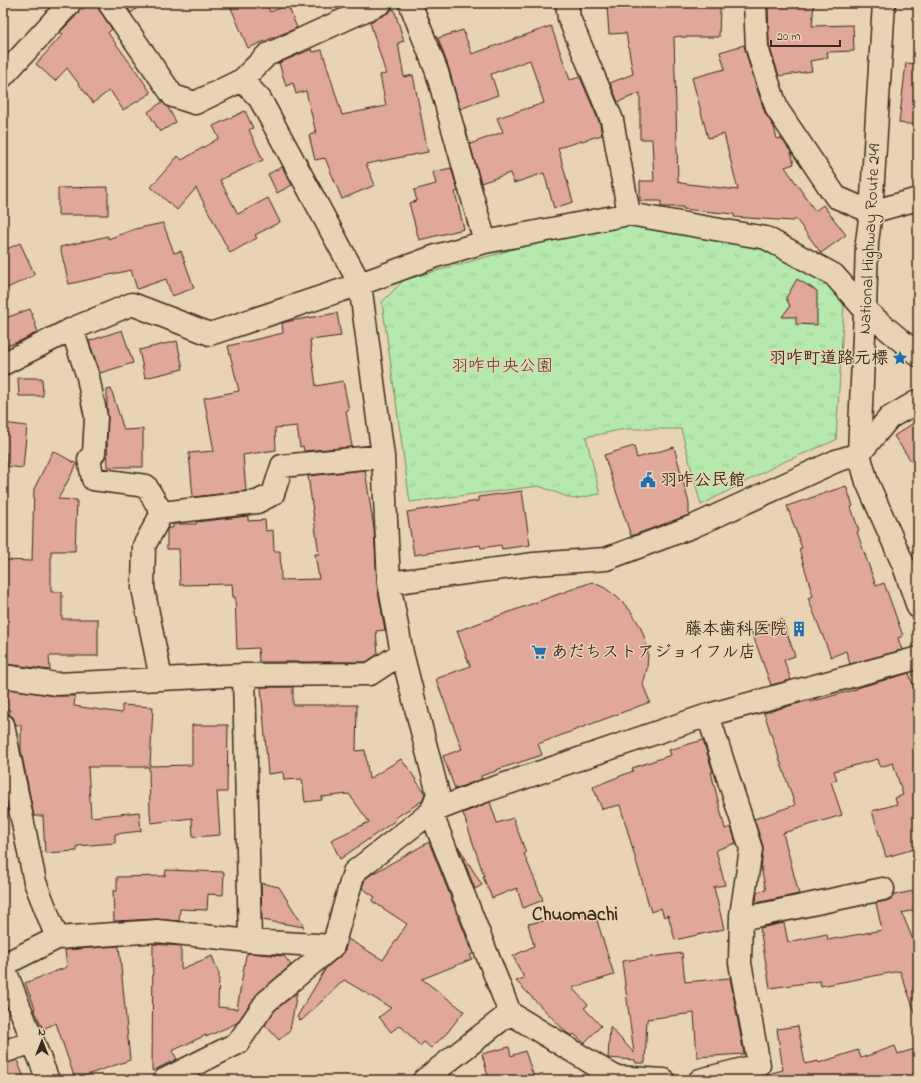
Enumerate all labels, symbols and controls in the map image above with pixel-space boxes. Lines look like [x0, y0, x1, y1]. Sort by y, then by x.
scale bar [771, 22, 840, 48]
text: 20 m [777, 28, 800, 46]
street label: National Highway Route 249 [853, 143, 889, 335]
place label: 羽咋町道路元標 [769, 346, 888, 371]
place icon: 羽咋町道路元標 [891, 349, 909, 367]
park label: 羽咋中央公園 [451, 354, 553, 379]
place label: 羽咋公民館 [660, 468, 745, 493]
public building icon: 羽咋公民館 [639, 471, 657, 489]
place label: 藤本歯科医院 [685, 617, 787, 642]
building icon: 藤本歯科医院 [790, 620, 808, 638]
place label: あだちストアジョイフル店 [551, 640, 756, 665]
supermarket icon: あだちストアジョイフル店 [530, 643, 548, 661]
district label: Chuomachi [532, 902, 618, 929]
north arrow [22, 1021, 62, 1061]
text: N [38, 1024, 46, 1040]

